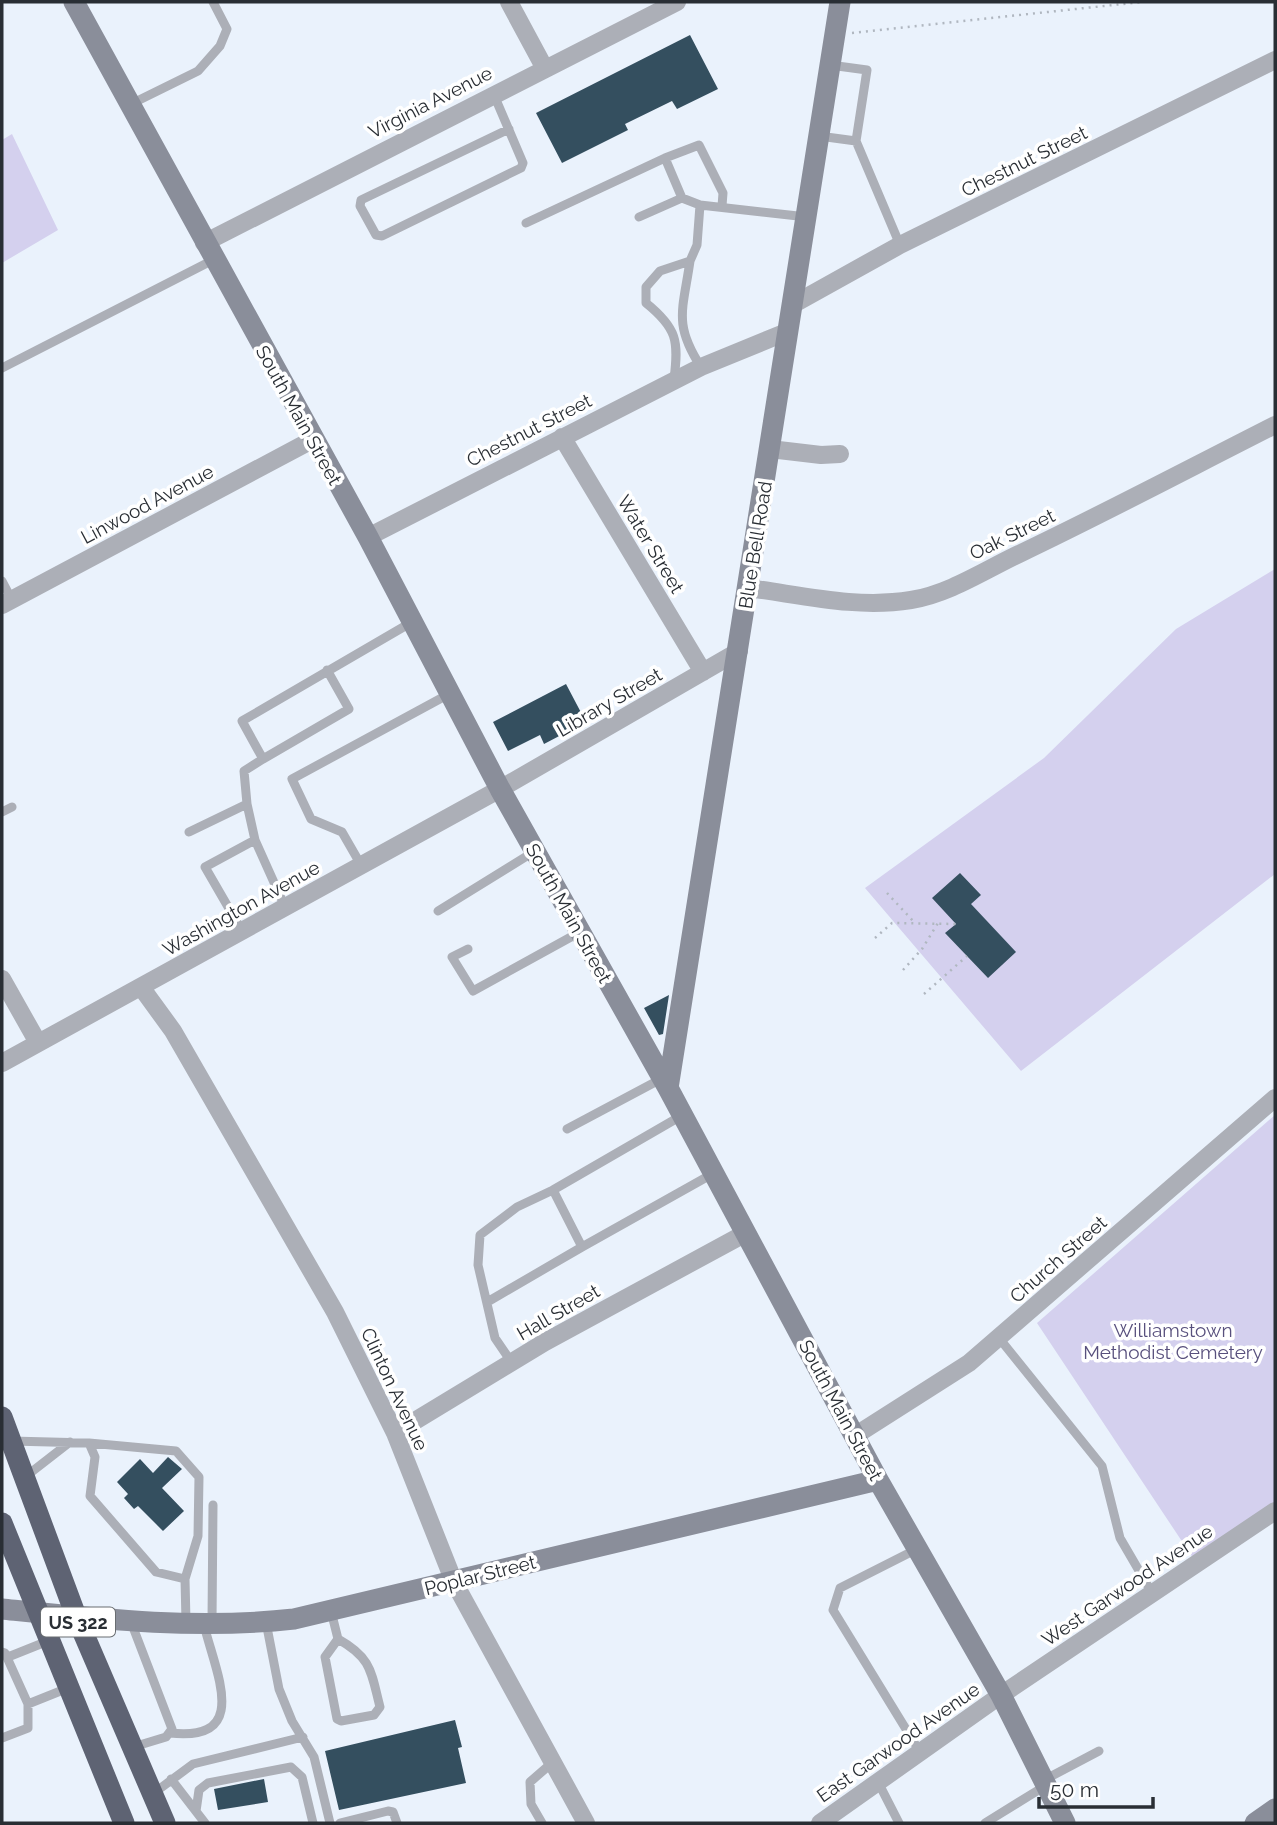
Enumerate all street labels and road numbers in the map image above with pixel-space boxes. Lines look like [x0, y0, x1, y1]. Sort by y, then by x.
street label: Virginia Avenue [364, 61, 496, 143]
street label: Chestnut Street [958, 121, 1091, 201]
street label: South Main Street [252, 341, 347, 489]
street label: Chestnut Street [463, 389, 596, 471]
street label: Linwood Avenue [77, 460, 217, 548]
street label: Blue Bell Road [734, 480, 776, 610]
street label: Water Street [613, 491, 689, 597]
street label: Oak Street [966, 504, 1059, 564]
street label: Library Street [552, 663, 666, 741]
street label: South Main Street [522, 839, 617, 987]
street label: Washington Avenue [159, 856, 323, 960]
street label: Church Street [1005, 1211, 1111, 1307]
street label: Hall Street [513, 1279, 604, 1344]
street label: Clinton Avenue [357, 1324, 433, 1454]
street label: South Main Street [795, 1336, 888, 1485]
street label: West Garwood Avenue [1037, 1520, 1217, 1650]
street label: Poplar Street [422, 1550, 539, 1599]
road number: US 322 [41, 1608, 115, 1637]
street label: East Garwood Avenue [813, 1678, 983, 1806]

